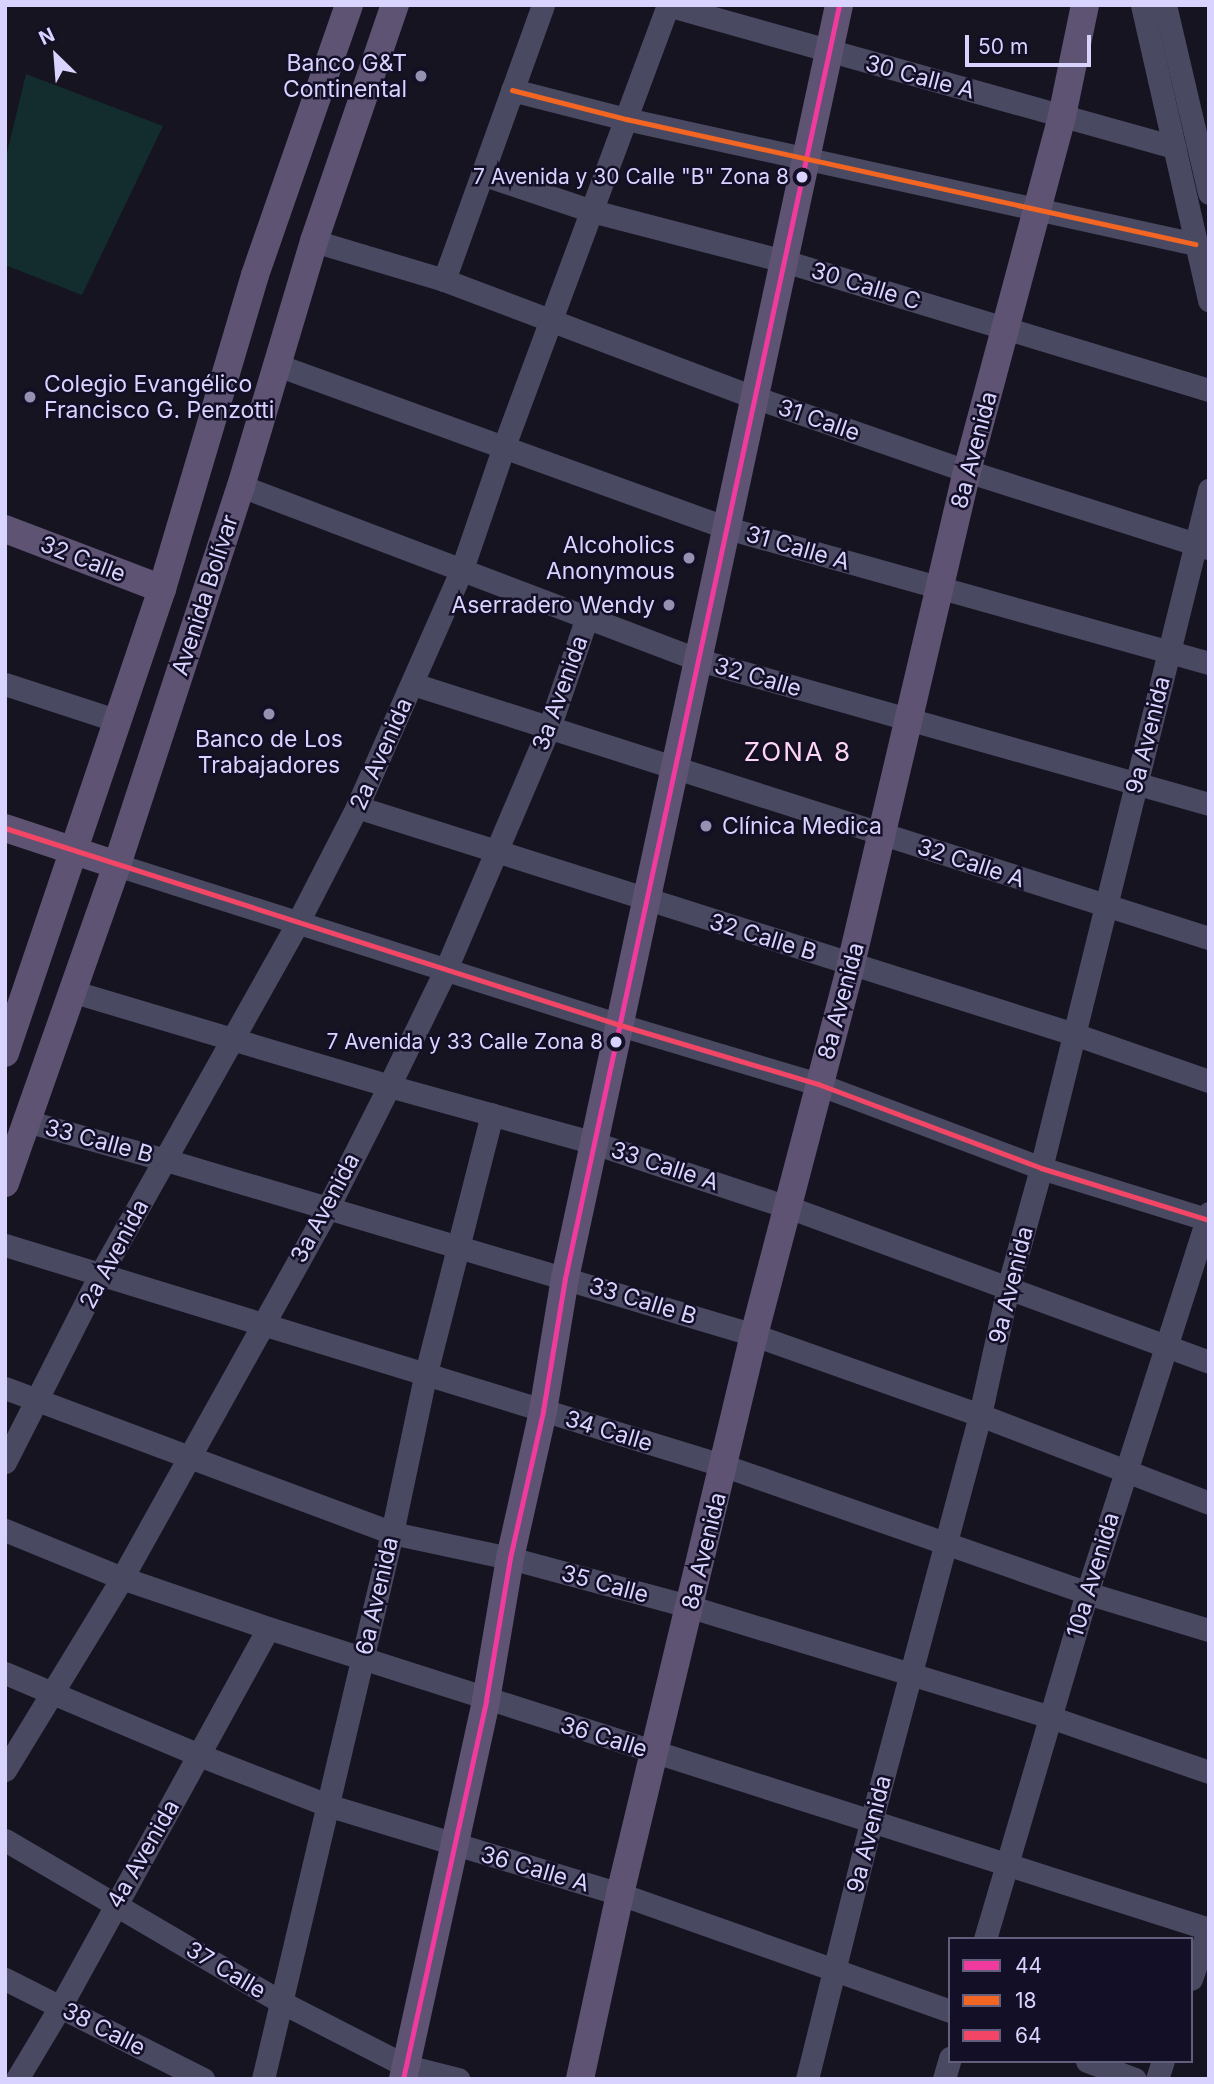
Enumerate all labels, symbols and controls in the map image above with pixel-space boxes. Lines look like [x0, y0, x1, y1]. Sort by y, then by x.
north arrow [21, 21, 91, 91]
scale bar [969, 21, 1095, 65]
text: N [35, 23, 58, 50]
text: 50 m [978, 34, 1028, 59]
place label: Banco G&T Continental [283, 49, 407, 103]
street label: 30 Calle A [862, 49, 978, 105]
marker: Banco G&T Continental [413, 68, 429, 84]
place label: 7 Avenida y 30 Calle "B" Zona 8 [473, 164, 789, 190]
marker: 7 Avenida y 30 Calle "B" Zona 8 [795, 170, 809, 184]
street label: 30 Calle C [808, 256, 924, 316]
place label: Colegio Evangélico Francisco G. Penzotti [44, 370, 274, 424]
street label: 8a Avenida [945, 388, 1003, 512]
marker: Colegio Evangélico Francisco G. Penzotti [22, 389, 38, 405]
street label: 31 Calle [775, 393, 863, 447]
street label: Avenida Bolívar [166, 511, 244, 679]
street label: 31 Calle A [743, 520, 853, 576]
street label: 32 Calle [37, 530, 129, 588]
place label: Alcoholics Anonymous [546, 531, 675, 585]
marker: Alcoholics Anonymous [681, 550, 697, 566]
place label: Aserradero Wendy [451, 591, 655, 619]
marker: Aserradero Wendy [661, 597, 677, 613]
street label: 3a Avenida [527, 632, 593, 754]
street label: 32 Calle [711, 651, 805, 703]
street label: 9a Avenida [1120, 673, 1176, 797]
street label: 2a Avenida [344, 694, 418, 814]
marker: Banco de Los Trabajadores [261, 706, 277, 722]
place label: Banco de Los Trabajadores [195, 725, 343, 779]
district label: ZONA 8 [745, 736, 851, 768]
place label: Clínica Medica [722, 812, 882, 840]
marker: Clínica Medica [696, 816, 716, 836]
street label: 32 Calle A [914, 833, 1028, 893]
street label: 32 Calle B [706, 908, 820, 966]
street label: 8a Avenida [812, 939, 870, 1063]
place label: 7 Avenida y 33 Calle Zona 8 [327, 1029, 603, 1055]
marker: 7 Avenida y 33 Calle Zona 8 [609, 1035, 623, 1049]
street label: 33 Calle B [42, 1113, 156, 1169]
street label: 33 Calle A [608, 1136, 722, 1196]
street label: 3a Avenida [285, 1149, 365, 1267]
street label: 2a Avenida [74, 1195, 154, 1313]
street label: 9a Avenida [983, 1223, 1039, 1347]
street label: 33 Calle B [586, 1272, 700, 1330]
street label: 34 Calle [562, 1405, 656, 1457]
street label: 8a Avenida [676, 1489, 732, 1613]
street label: 10a Avenida [1061, 1509, 1125, 1641]
street label: 6a Avenida [350, 1534, 404, 1658]
street label: 35 Calle [558, 1559, 652, 1609]
street label: 36 Calle [557, 1711, 651, 1763]
street label: 9a Avenida [841, 1772, 897, 1896]
street label: 4a Avenida [101, 1795, 185, 1913]
street label: 36 Calle A [478, 1840, 592, 1898]
street label: 37 Calle [181, 1936, 271, 2004]
legend [948, 1937, 1193, 2063]
text: 44 [1015, 1953, 1042, 1978]
text: 18 [1015, 1988, 1037, 2013]
street label: 38 Calle [58, 1996, 150, 2062]
text: 64 [1015, 2023, 1042, 2048]

